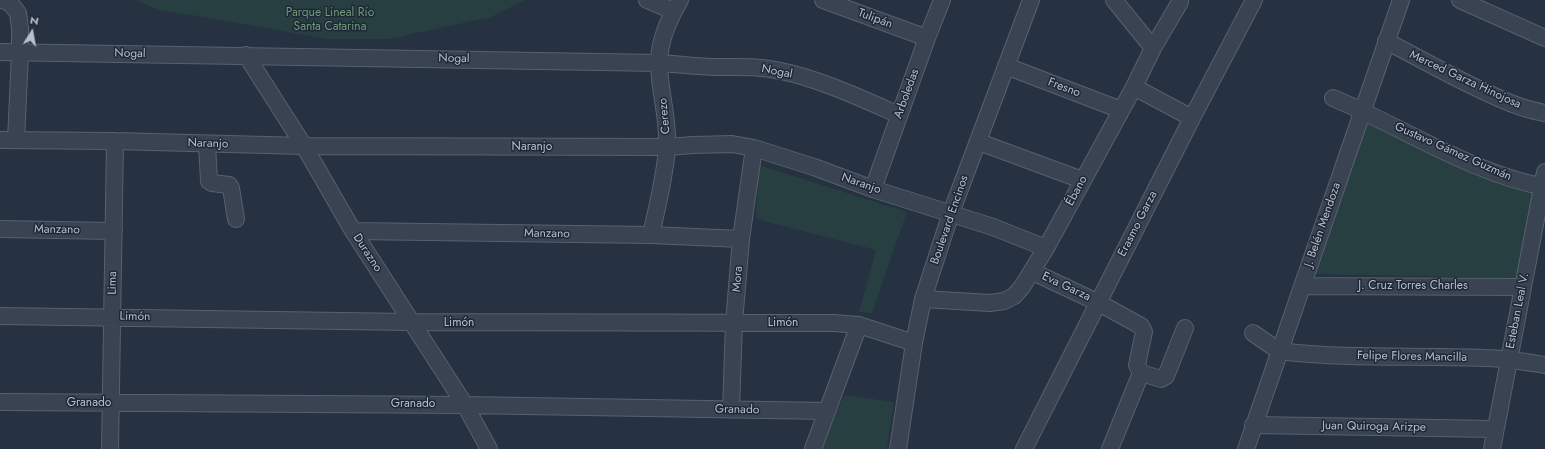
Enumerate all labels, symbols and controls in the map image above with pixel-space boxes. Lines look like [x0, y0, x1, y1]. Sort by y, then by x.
park label: Parque Lineal Río Santa Catarina [286, 6, 374, 34]
street label: Tulipán [856, 6, 894, 32]
north arrow [12, 12, 52, 52]
text: N [28, 12, 40, 29]
street label: Nogal [114, 47, 146, 61]
street label: Merced Garza Hinojosa [1407, 48, 1523, 112]
street label: Nogal [438, 52, 470, 66]
street label: Nogal [760, 62, 794, 82]
street label: Arboledas [891, 67, 923, 121]
street label: Fresno [1046, 75, 1082, 101]
street label: Cerezo [656, 97, 674, 135]
street label: Gustavo Gámez Guzmán [1392, 120, 1514, 184]
street label: Naranjo [187, 136, 229, 152]
street label: Naranjo [512, 140, 552, 154]
street label: Naranjo [839, 171, 883, 197]
street label: Ébano [1063, 173, 1091, 209]
street label: Boulevard Encinos [928, 174, 972, 266]
street label: J. Belén Mendoza [1302, 181, 1344, 269]
street label: Erasmo Garza [1115, 189, 1161, 259]
street label: Manzano [34, 222, 80, 238]
street label: Manzano [524, 226, 570, 242]
street label: Durazno [349, 231, 385, 275]
street label: Mora [730, 265, 746, 293]
street label: Eva Garza [1039, 269, 1093, 305]
street label: Lima [106, 271, 120, 295]
street label: Esteban Leal V. [1504, 272, 1532, 350]
street label: J. Cruz Torres Charles [1358, 279, 1468, 293]
street label: Limón [120, 310, 150, 324]
street label: Limón [444, 316, 474, 330]
street label: Limón [768, 316, 798, 330]
street label: Felipe Flores Mancilla [1357, 349, 1467, 365]
street label: Granado [67, 396, 111, 410]
street label: Granado [391, 397, 435, 411]
street label: Granado [715, 402, 759, 418]
street label: Juan Quiroga Arizpe [1322, 419, 1426, 435]

